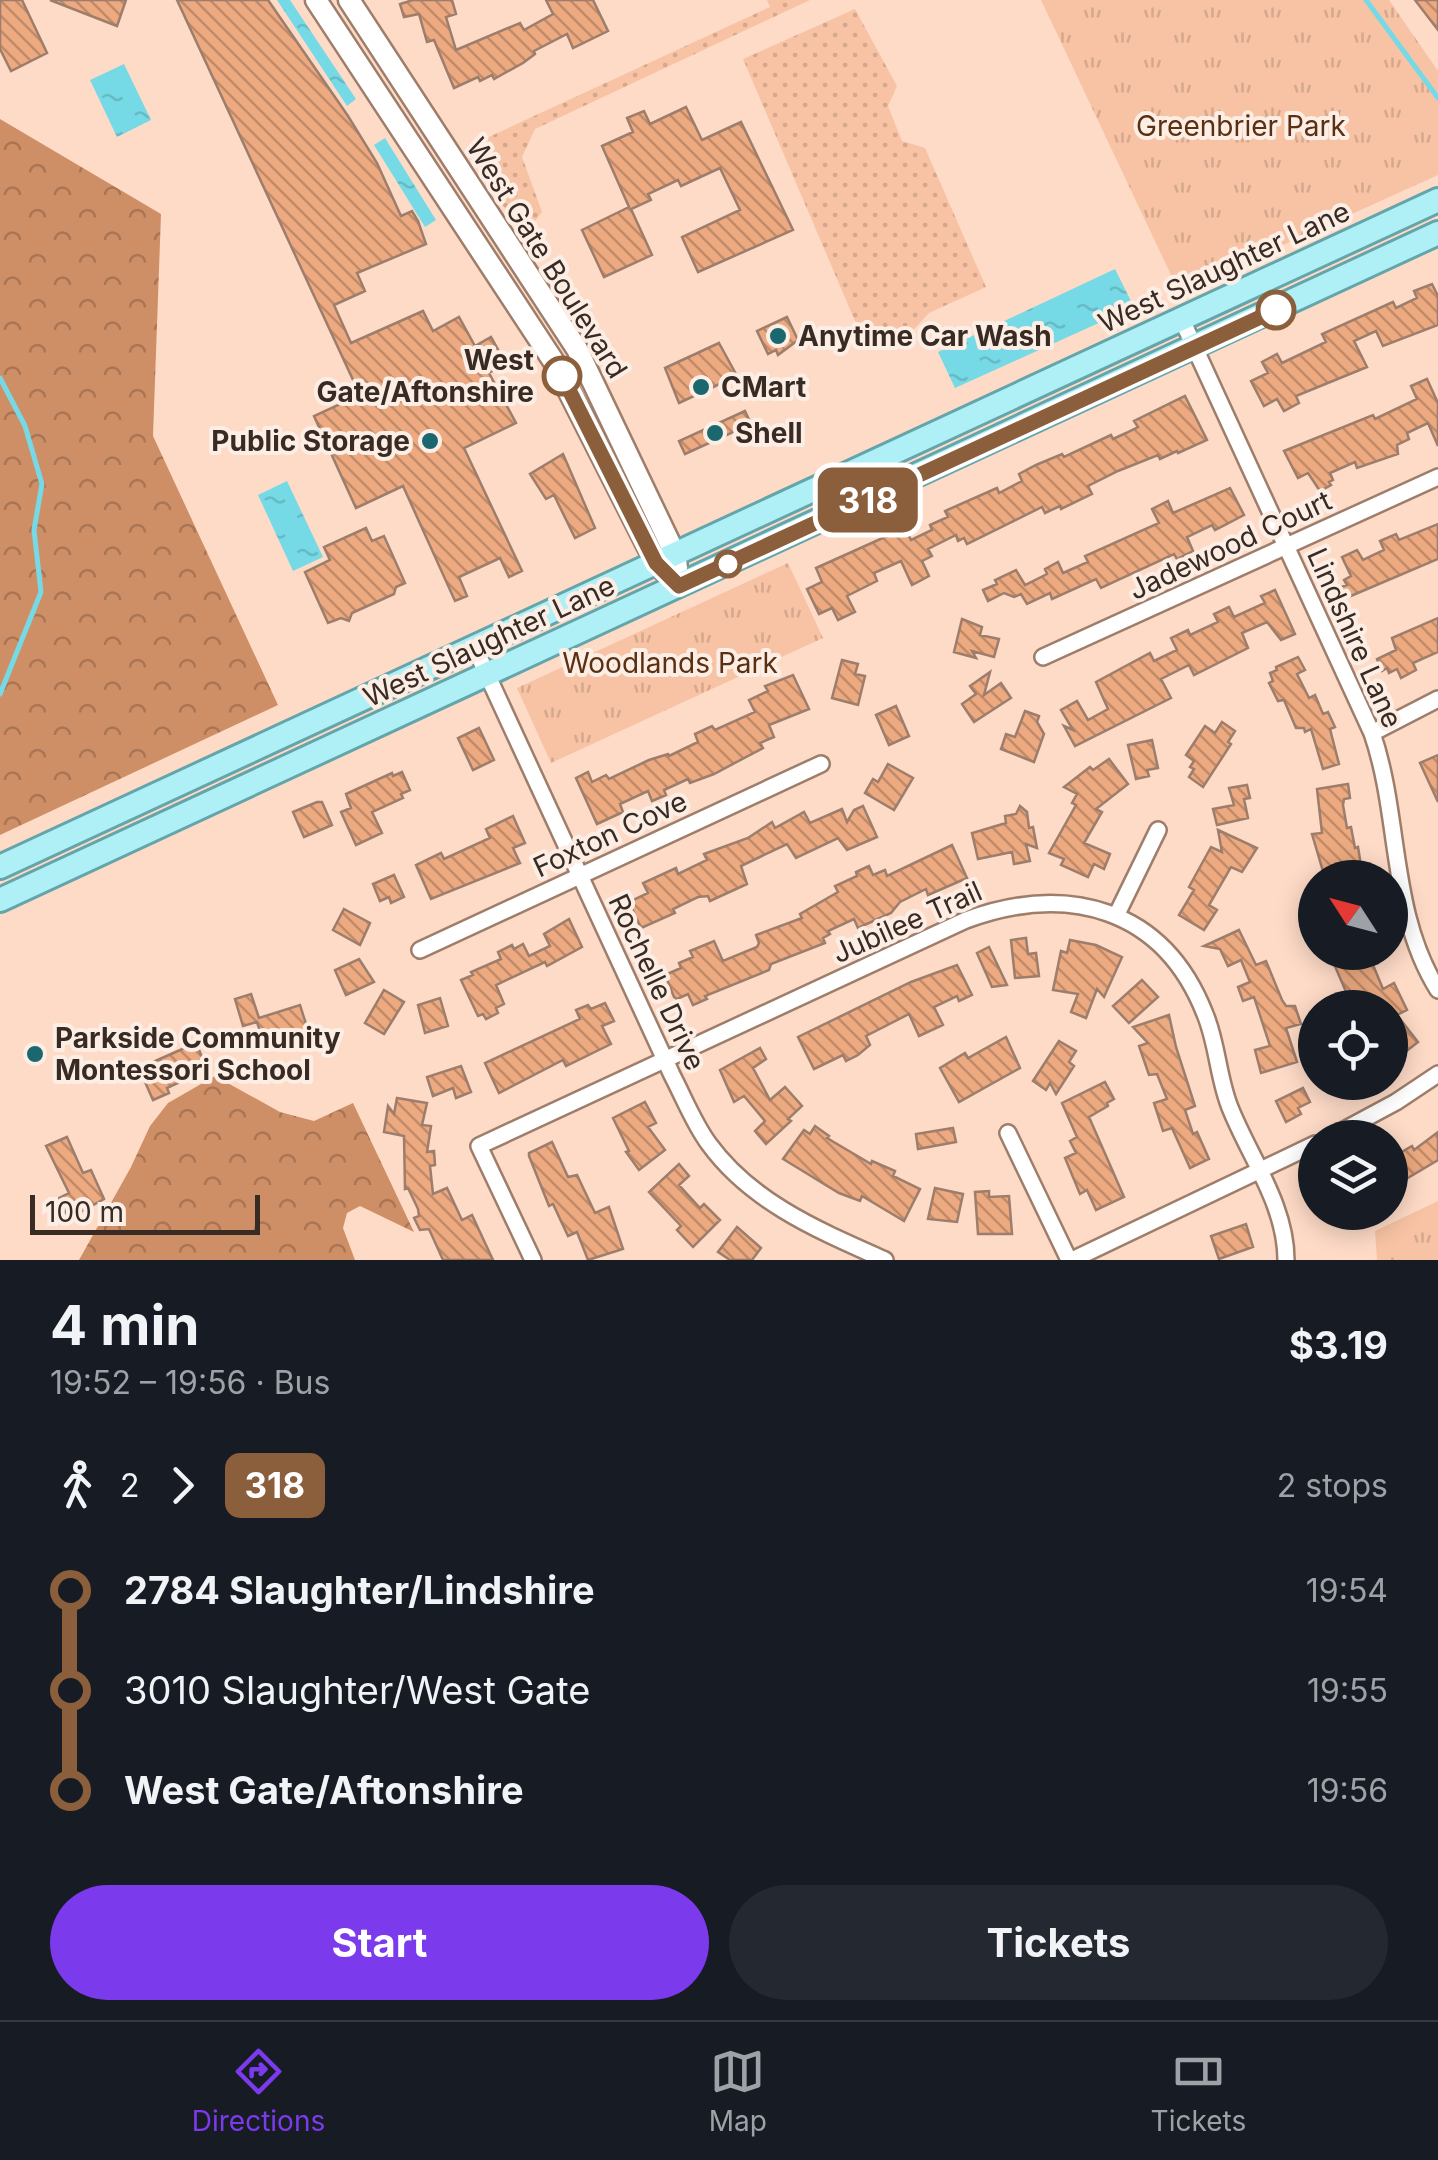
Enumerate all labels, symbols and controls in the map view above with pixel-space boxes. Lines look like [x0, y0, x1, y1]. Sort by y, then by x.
park label: Greenbrier Park [1136, 109, 1346, 143]
street label: West Gate Boulevard [459, 132, 635, 384]
street label: West Slaughter Lane [1093, 194, 1355, 340]
unlabelled marker [1257, 291, 1295, 329]
place label: Anytime Car Wash [798, 319, 1052, 353]
marker: Anytime Car Wash [767, 325, 789, 347]
place label: West Gate/Aftonshire [317, 343, 534, 409]
marker: West Gate/Aftonshire [543, 357, 581, 395]
place label: CMart [721, 370, 806, 404]
marker: CMart [690, 376, 712, 398]
place label: Shell [735, 416, 803, 450]
marker: Shell [704, 422, 726, 444]
place label: Public Storage [211, 424, 410, 458]
marker: Public Storage [419, 430, 441, 452]
line badge: 318 [810, 468, 926, 532]
text: 318 [838, 479, 898, 521]
street label: Jadewood Court [1123, 483, 1337, 607]
street label: Lindshire Lane [1300, 543, 1410, 733]
unlabelled marker [715, 551, 741, 577]
street label: West Slaughter Lane [358, 568, 620, 714]
park label: Woodlands Park [562, 646, 778, 680]
street label: Foxton Cove [528, 784, 692, 884]
north arrow [1298, 860, 1408, 970]
map controls [1298, 860, 1408, 1230]
street label: Jubilee Trail [827, 874, 987, 970]
street label: Rochelle Drive [601, 888, 713, 1076]
button: locate [1298, 990, 1408, 1100]
place label: Parkside Community Montessori School [55, 1021, 341, 1087]
marker: Parkside Community Montessori School [24, 1043, 46, 1065]
button: layers [1298, 1120, 1408, 1230]
scale bar [30, 1190, 260, 1234]
text: 100 m [45, 1195, 124, 1229]
text: 4 min [50, 1292, 200, 1358]
text: $3.19 [1289, 1322, 1388, 1368]
text: 19:52 – 19:56 · Bus [50, 1363, 330, 1402]
icon: walk [50, 1458, 105, 1513]
icon: forward [155, 1458, 210, 1513]
text: 318 [245, 1464, 305, 1506]
text: 2 [120, 1466, 140, 1505]
text: 2 stops [1277, 1466, 1388, 1505]
text: 2784 Slaughter/Lindshire [124, 1567, 595, 1613]
text: 19:54 [1306, 1571, 1388, 1610]
text: 3010 Slaughter/West Gate [124, 1667, 590, 1713]
text: 19:55 [1307, 1671, 1388, 1710]
text: West Gate/Aftonshire [124, 1767, 524, 1813]
text: 19:56 [1307, 1771, 1388, 1810]
button: Start [50, 1885, 709, 2000]
button: Tickets [729, 1885, 1388, 2000]
tab: Directions [192, 2044, 325, 2138]
tab: Map [709, 2044, 767, 2138]
tab: Tickets [1151, 2044, 1246, 2138]

